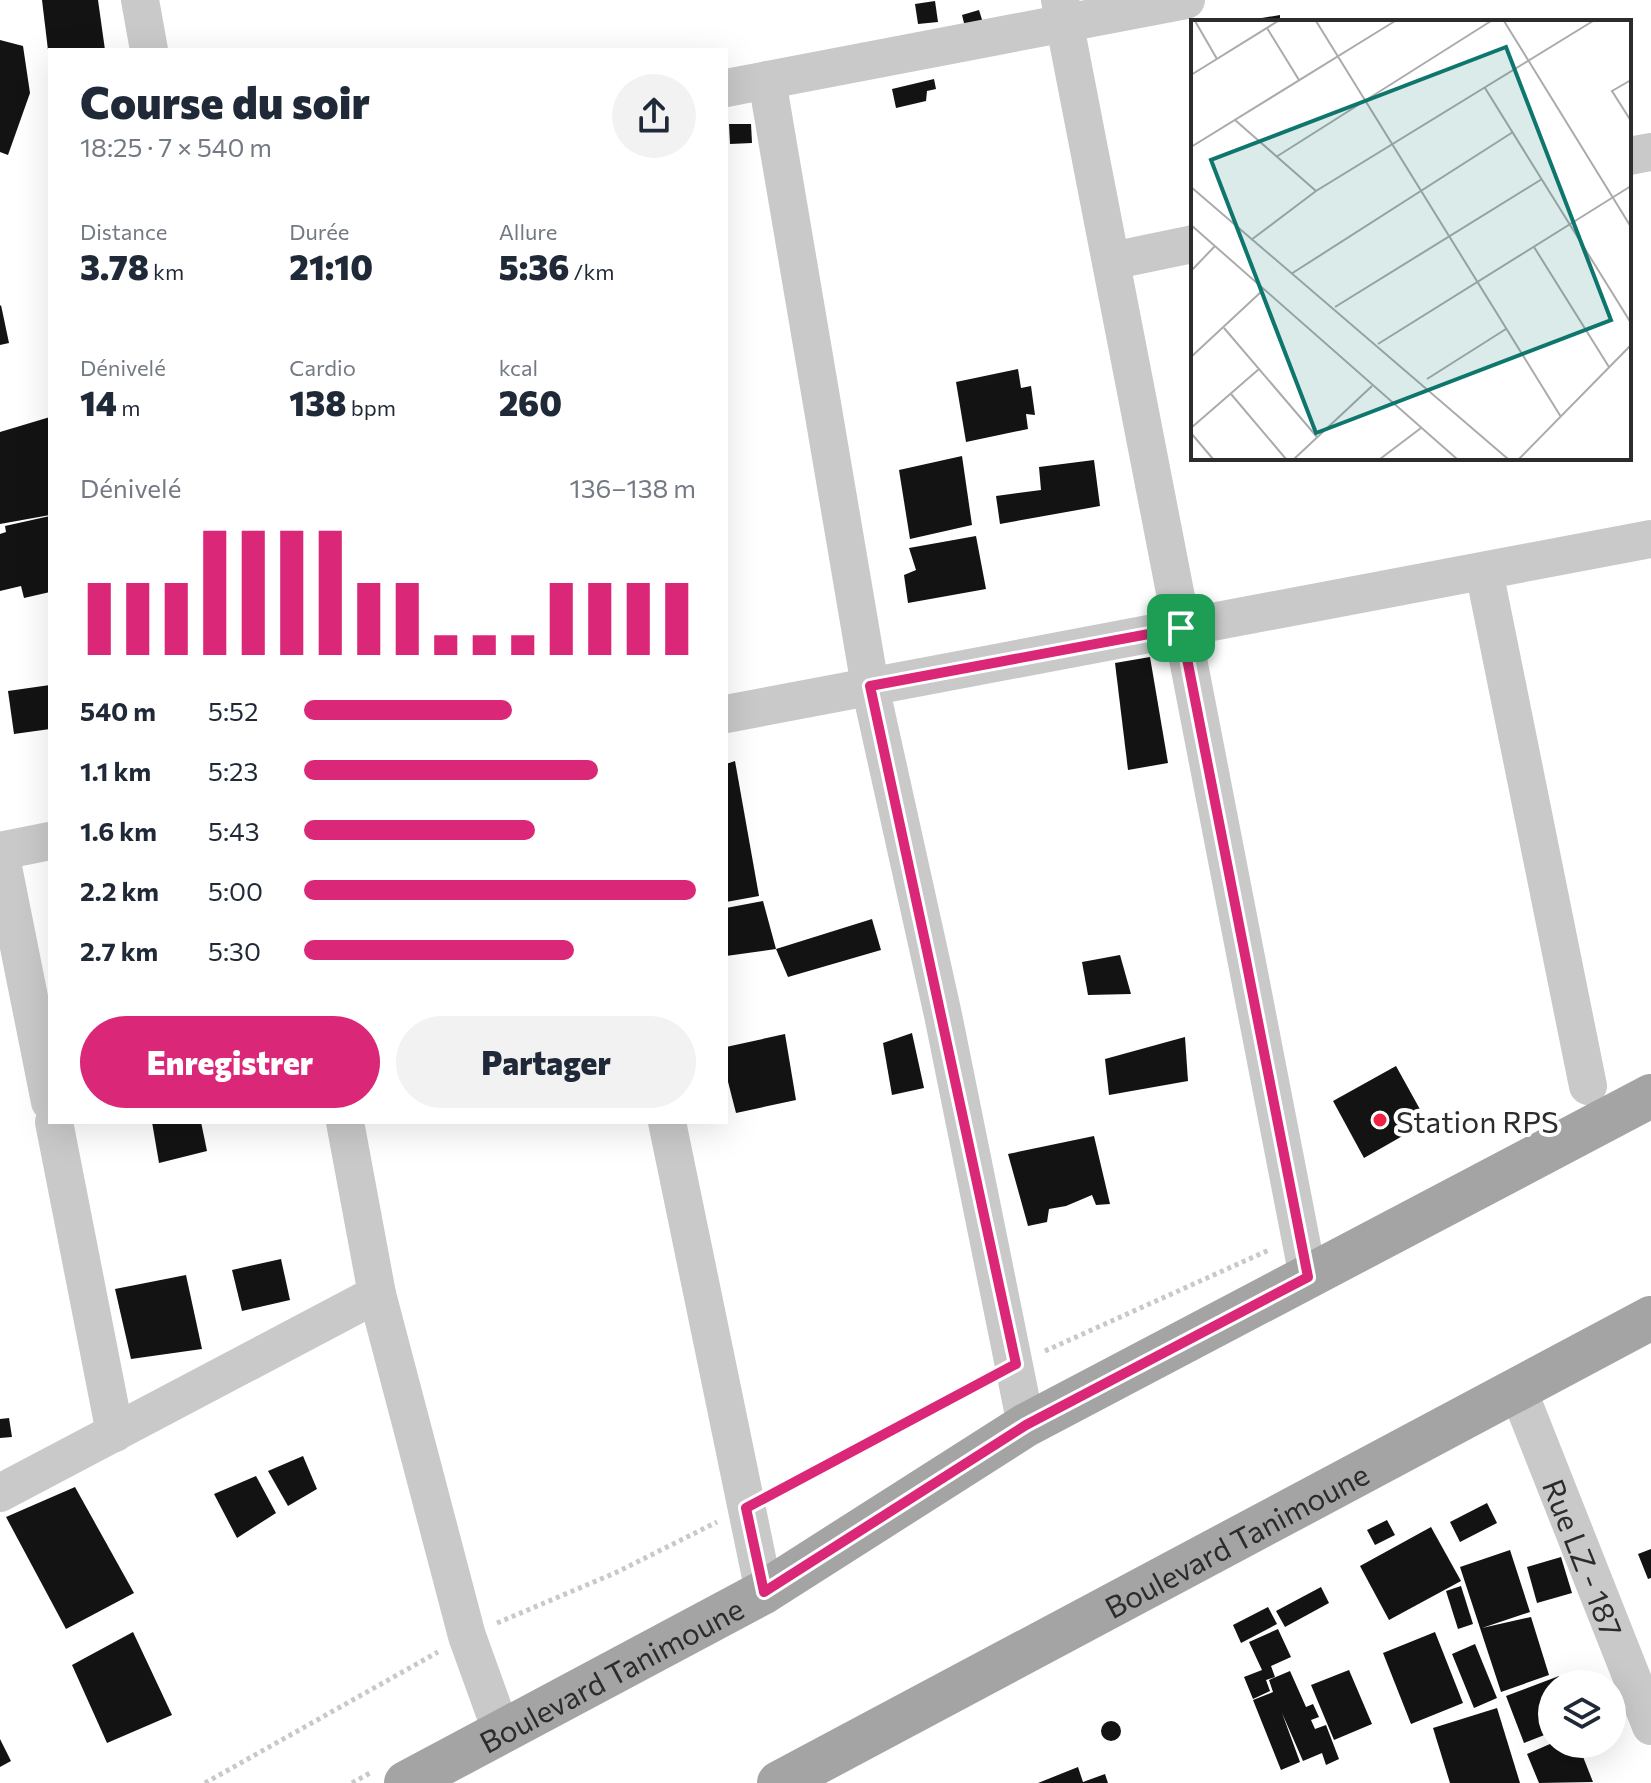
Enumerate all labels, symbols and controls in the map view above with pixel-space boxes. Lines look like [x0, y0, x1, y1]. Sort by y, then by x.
inset map [1191, 20, 1631, 460]
text: Course du soir [80, 74, 370, 128]
button: share [612, 74, 696, 158]
text: 18:25 · 7 × 540 m [80, 131, 272, 162]
text: Distance [80, 218, 167, 245]
text: Durée [289, 218, 349, 245]
text: Allure [499, 218, 557, 245]
text: 3.78 [80, 245, 149, 287]
text: 21:10 [289, 245, 373, 287]
text: 5:36 [499, 245, 569, 287]
text: km [149, 258, 184, 285]
text: /km [569, 258, 615, 285]
text: Dénivelé [80, 354, 166, 381]
text: Cardio [289, 354, 356, 381]
text: kcal [499, 354, 538, 381]
text: 14 [80, 381, 117, 423]
text: 138 [289, 381, 346, 423]
text: 260 [499, 381, 562, 423]
text: m [117, 394, 140, 421]
text: bpm [346, 394, 396, 421]
text: Dénivelé [80, 472, 181, 503]
text: 136–138 m [570, 472, 696, 503]
pin [1147, 594, 1215, 662]
icon: arrive [1159, 606, 1203, 650]
text: 540 m [80, 695, 156, 726]
text: 5:52 [208, 695, 258, 726]
text: 1.1 km [80, 755, 151, 786]
text: 5:23 [208, 755, 258, 786]
text: 1.6 km [80, 815, 157, 846]
text: 5:43 [208, 815, 260, 846]
text: 2.2 km [80, 875, 159, 906]
text: 5:00 [208, 875, 263, 906]
text: 2.7 km [80, 935, 158, 966]
text: 5:30 [208, 935, 261, 966]
button: Enregistrer [80, 1016, 380, 1108]
button: Partager [396, 1016, 696, 1108]
place label: Station RPS [1396, 1102, 1559, 1139]
marker: Station RPS [1371, 1111, 1389, 1129]
street label: Boulevard Tanimoune [1098, 1454, 1374, 1625]
street label: Rue LZ - 187 [1536, 1473, 1632, 1642]
street label: Boulevard Tanimoune [472, 1588, 749, 1759]
map controls [1538, 1670, 1626, 1758]
button: layers [1538, 1670, 1626, 1758]

